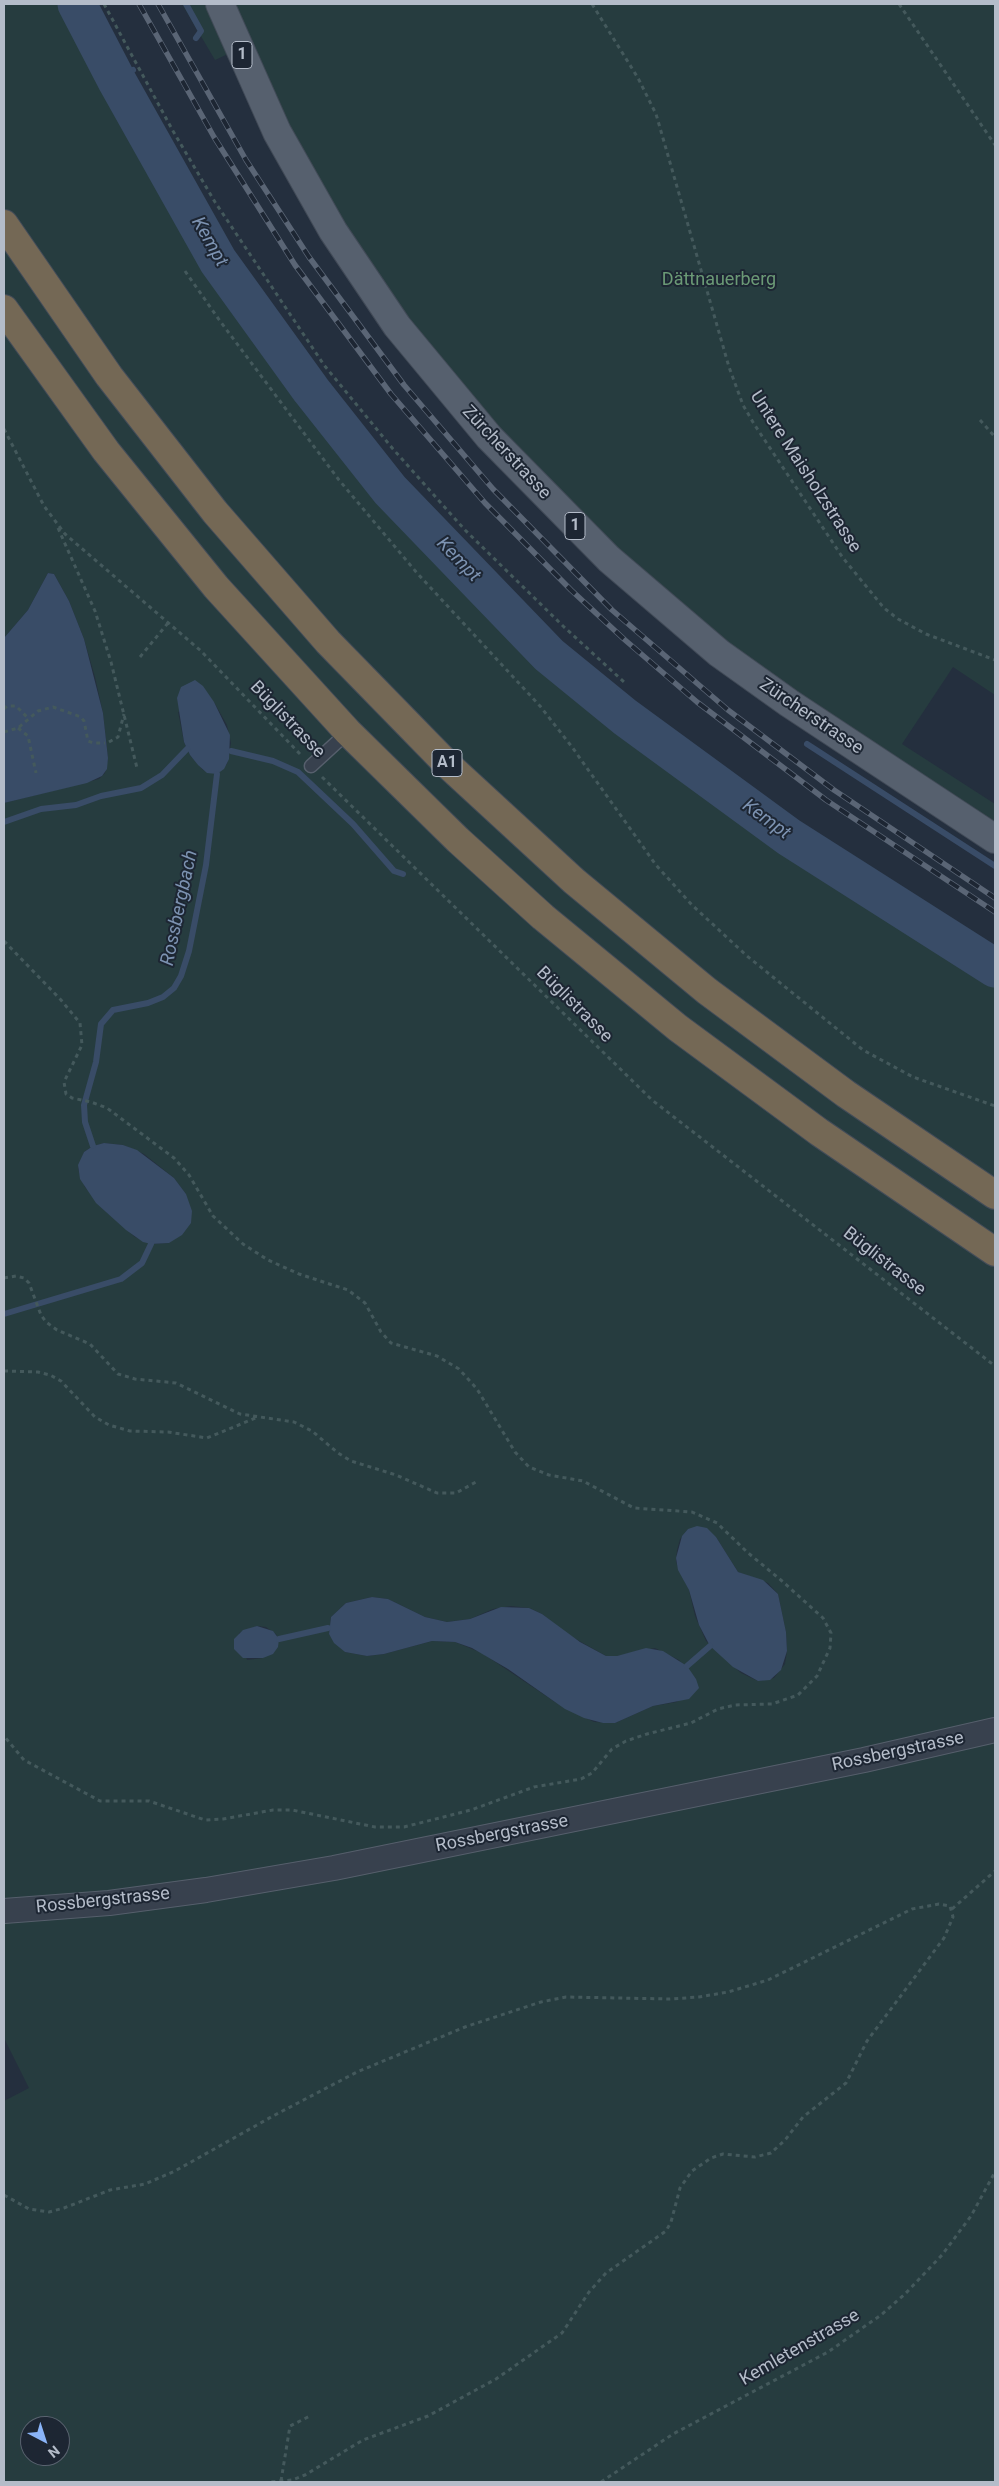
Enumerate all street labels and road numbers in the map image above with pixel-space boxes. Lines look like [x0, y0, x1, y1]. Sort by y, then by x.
road number: 1 [232, 42, 252, 68]
street label: Untere Maisholzstrasse [745, 387, 865, 557]
street label: Zürcherstrasse [457, 402, 555, 504]
road number: 1 [565, 512, 585, 540]
street label: Zürcherstrasse [755, 674, 867, 760]
street label: Büglistrasse [245, 677, 329, 763]
road number: A1 [432, 750, 462, 776]
street label: Büglistrasse [531, 962, 617, 1048]
street label: Büglistrasse [838, 1223, 930, 1301]
street label: Rossbergstrasse [830, 1727, 966, 1777]
street label: Rossbergstrasse [434, 1811, 570, 1857]
street label: Rossbergstrasse [35, 1883, 171, 1919]
street label: Kemletenstrasse [736, 2305, 864, 2391]

